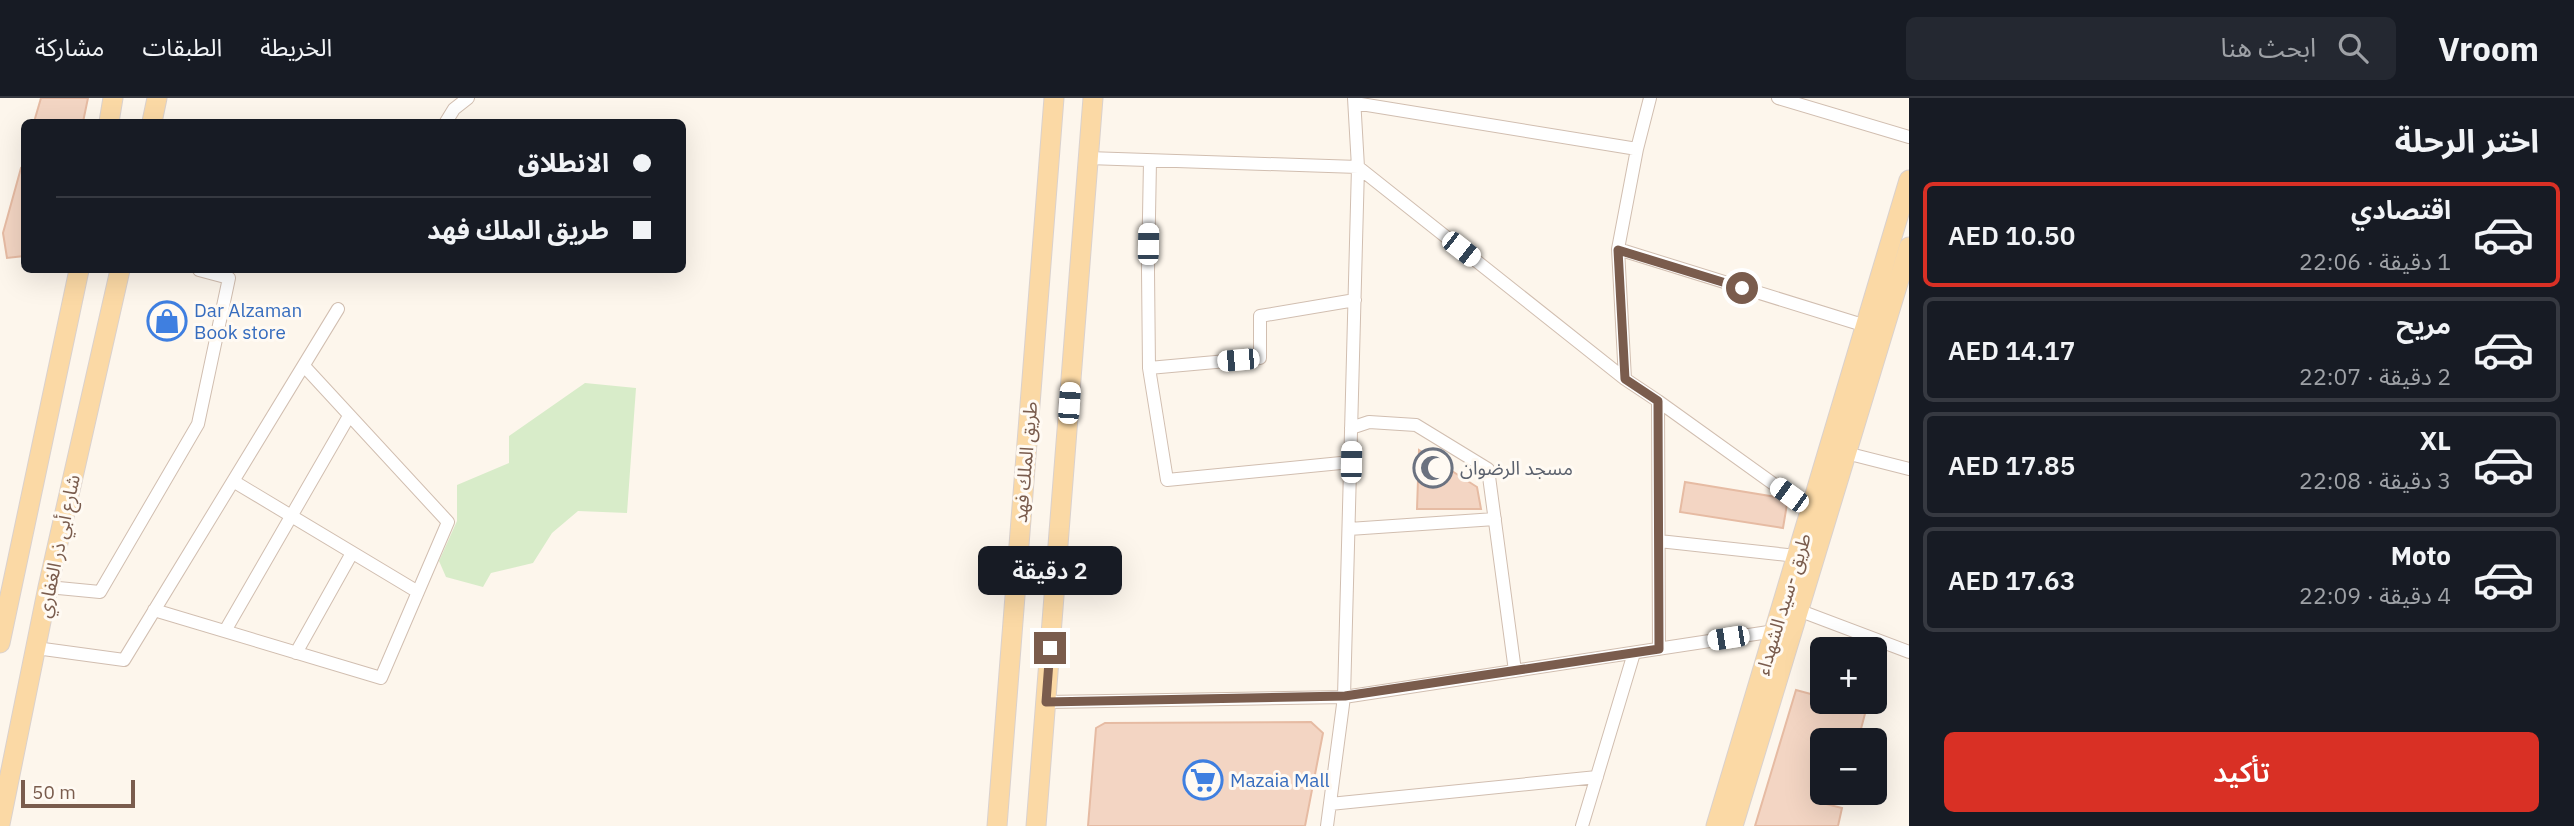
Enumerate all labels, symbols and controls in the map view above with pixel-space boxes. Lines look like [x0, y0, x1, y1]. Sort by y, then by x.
search box [1906, 17, 2396, 80]
text: Vroom [2438, 27, 2539, 70]
icon: search [2334, 29, 2372, 67]
text: ابحث هنا [2221, 30, 2316, 64]
text: مشاركة [35, 31, 104, 63]
text: الطبقات [142, 31, 222, 63]
text: الخريطة [260, 31, 332, 63]
text: اختر الرحلة [2395, 119, 2539, 161]
text: الانطلاق [518, 145, 609, 179]
text: اقتصادي [2351, 192, 2451, 226]
icon: car [2472, 203, 2535, 266]
text: طريق الملك فهد [427, 212, 609, 246]
text: AED 10.50 [1948, 218, 2075, 252]
car [1138, 223, 1159, 265]
car [1438, 228, 1485, 270]
text: 1 دقيقة · 22:06 [2299, 246, 2451, 276]
route start [1726, 272, 1758, 304]
place label: Dar Alzaman Book store [194, 298, 302, 344]
shop icon: Dar Alzaman Book store [146, 300, 188, 342]
text: مريح [2396, 307, 2451, 341]
icon: car [2472, 318, 2535, 381]
text: AED 14.17 [1948, 333, 2075, 367]
car [1217, 348, 1260, 372]
text: 2 دقيقة · 22:07 [2299, 361, 2451, 391]
car [1058, 381, 1081, 425]
street label: طريق الملك فهد [1008, 400, 1042, 524]
text: XL [2420, 423, 2451, 457]
icon: car [2472, 433, 2535, 496]
car [1341, 441, 1362, 483]
mosque icon: مسجد الرضوان [1412, 447, 1454, 489]
text: AED 17.85 [1948, 448, 2075, 482]
place label: مسجد الرضوان [1460, 456, 1573, 480]
text: 3 دقيقة · 22:08 [2299, 465, 2451, 495]
street label: شارع أبي ذر الغفاري [31, 472, 88, 621]
car [1766, 474, 1813, 516]
street label: طريق -سيد الشهداء [1750, 530, 1816, 678]
text: Moto [2391, 538, 2451, 572]
callout: 2 دقيقة [978, 546, 1122, 596]
icon: car [2472, 548, 2535, 611]
text: 2 دقيقة [1012, 555, 1088, 585]
text: AED 17.63 [1948, 563, 2075, 597]
text: 4 دقيقة · 22:09 [2299, 580, 2451, 610]
car [1706, 624, 1751, 652]
route end [1034, 632, 1066, 664]
map controls [1810, 637, 1887, 805]
button: + [1810, 637, 1887, 714]
button: − [1810, 728, 1887, 805]
button: تأكيد [1944, 732, 2539, 812]
supermarket icon: Mazaia Mall [1182, 759, 1224, 801]
place label: Mazaia Mall [1230, 768, 1330, 792]
scale bar [21, 777, 135, 809]
text: 50 m [32, 780, 76, 804]

